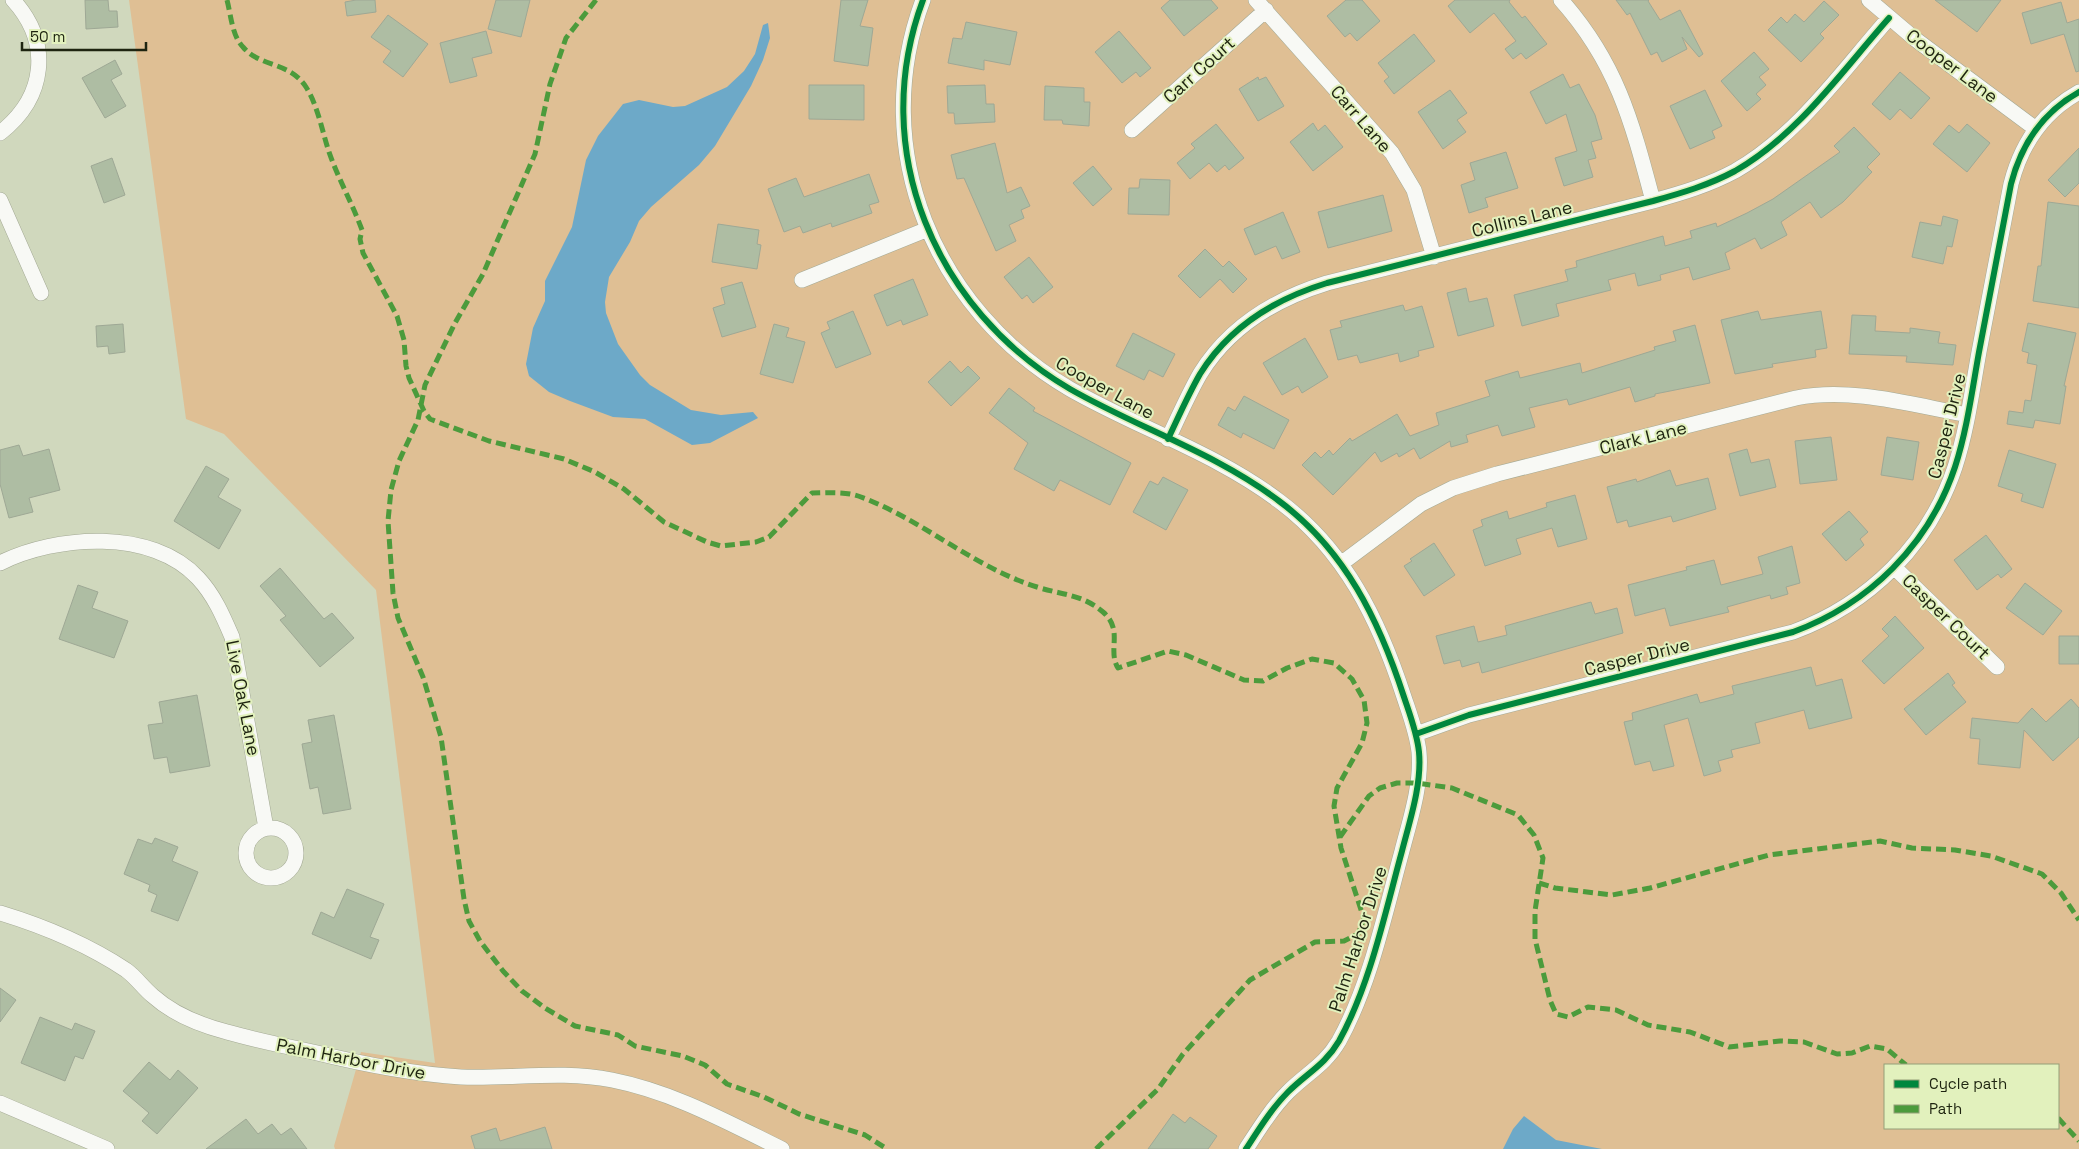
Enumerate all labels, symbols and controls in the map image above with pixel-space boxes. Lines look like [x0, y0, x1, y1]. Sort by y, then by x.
scale bar [22, 20, 146, 52]
street label: Cooper Lane [1902, 24, 2003, 108]
text: 50 m [30, 27, 65, 46]
street label: Carr Court [1158, 31, 1239, 108]
street label: Carr Lane [1326, 80, 1397, 157]
street label: Collins Lane [1469, 195, 1575, 242]
street label: Cooper Lane [1052, 351, 1159, 424]
street label: Casper Drive [1922, 371, 1971, 481]
street label: Clark Lane [1597, 416, 1689, 459]
street label: Casper Court [1897, 569, 1995, 664]
street label: Casper Drive [1582, 632, 1692, 681]
street label: Live Oak Lane [221, 638, 266, 758]
street label: Palm Harbor Drive [1323, 863, 1392, 1015]
street label: Palm Harbor Drive [274, 1033, 428, 1084]
legend [1884, 1064, 2059, 1129]
text: Cycle path [1929, 1074, 2007, 1093]
text: Path [1929, 1099, 1962, 1118]

